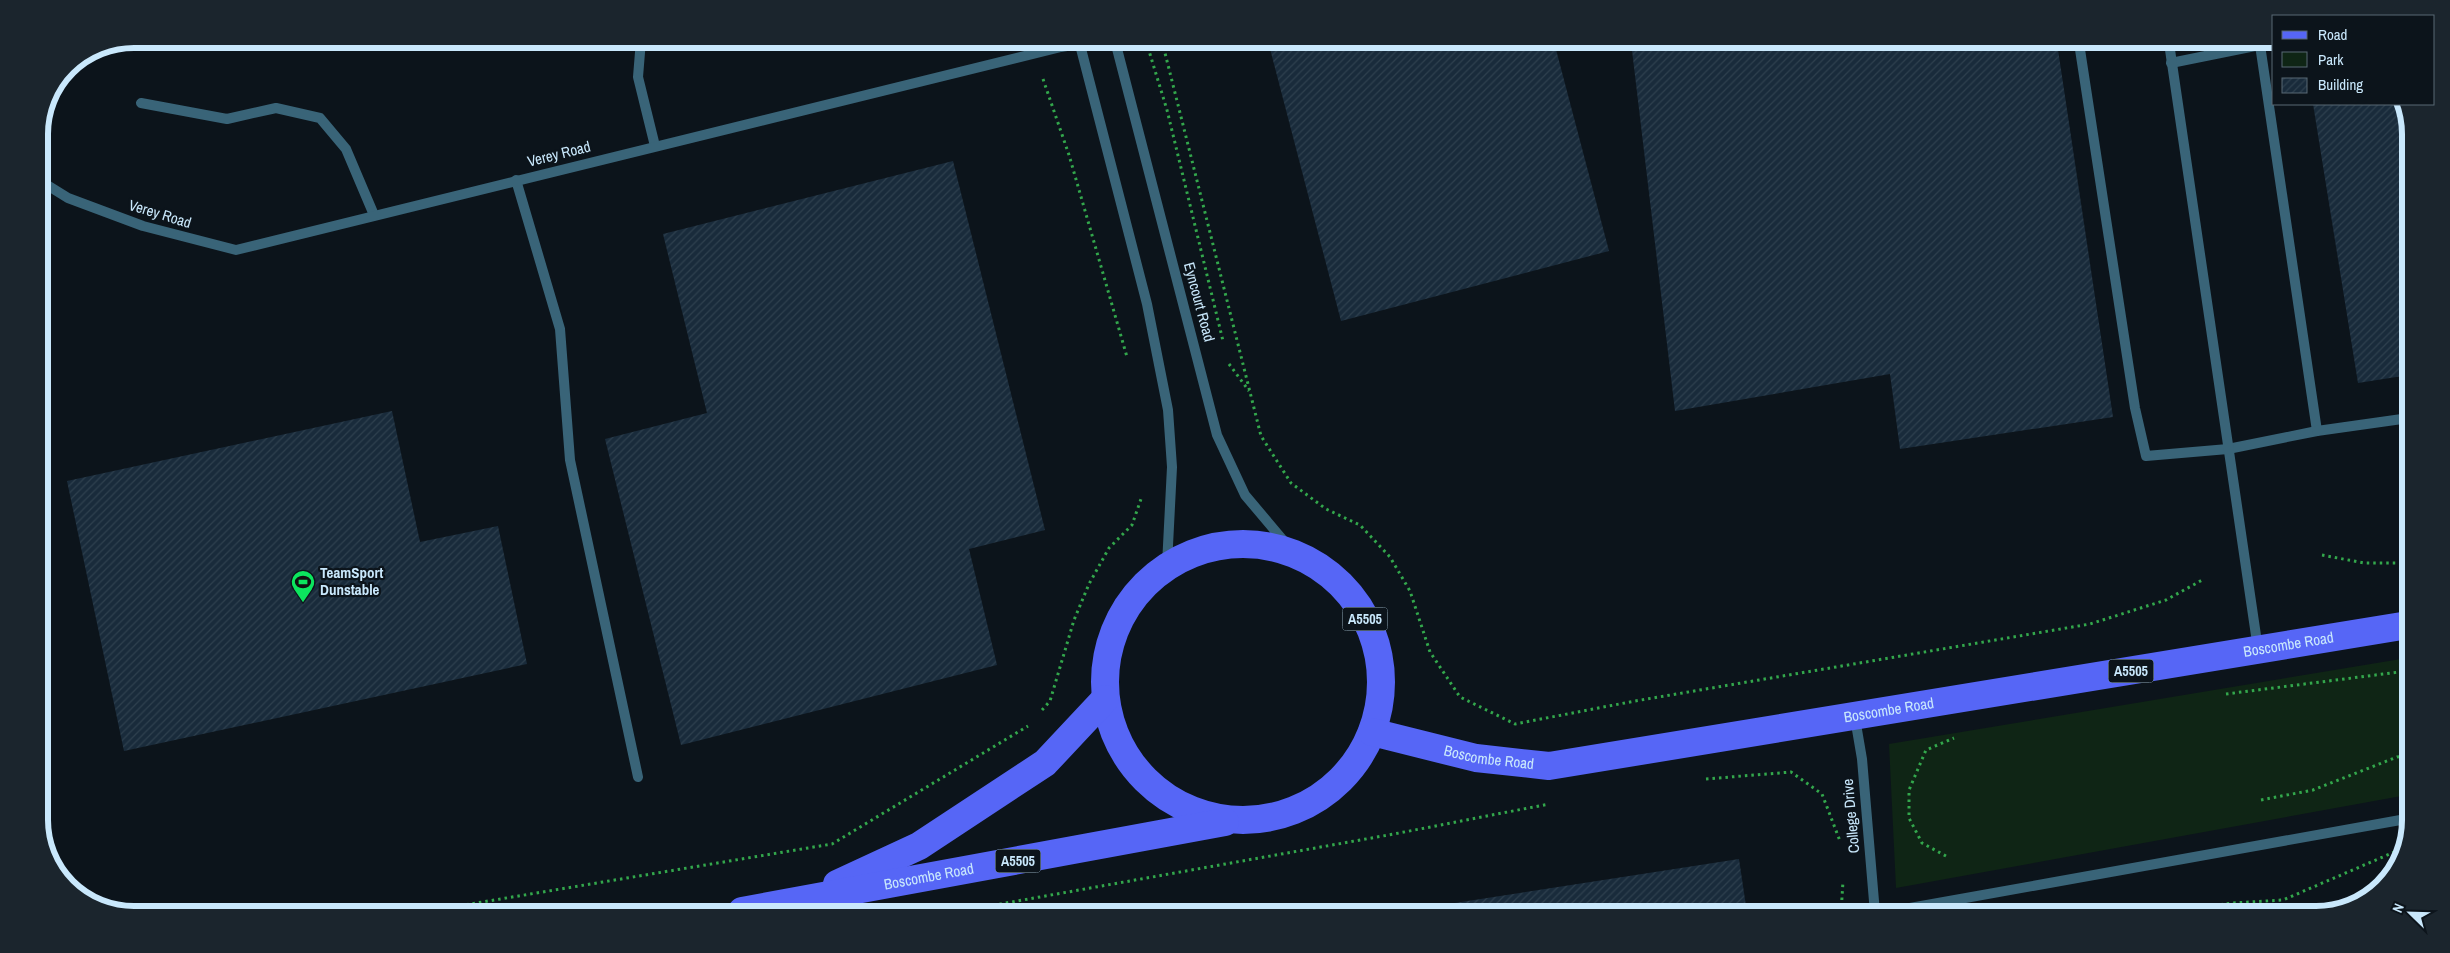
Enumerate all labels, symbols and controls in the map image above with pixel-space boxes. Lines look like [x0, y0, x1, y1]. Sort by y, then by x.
legend [2272, 15, 2435, 105]
text: Road [2318, 24, 2347, 45]
text: Park [2318, 49, 2344, 70]
text: Building [2318, 74, 2363, 95]
street label: Verey Road [525, 136, 593, 171]
street label: Verey Road [126, 194, 194, 233]
street label: Eyncourt Road [1179, 260, 1220, 344]
place label: TeamSport Dunstable [320, 562, 383, 600]
sports icon: TeamSport Dunstable [290, 569, 316, 603]
road number: A5505 [1342, 608, 1388, 630]
street label: Boscombe Road [2242, 626, 2335, 662]
road number: A5505 [2108, 659, 2154, 682]
street label: Boscombe Road [1842, 692, 1935, 727]
street label: Boscombe Road [1442, 739, 1535, 774]
street label: College Drive [1837, 778, 1864, 854]
road number: A5505 [996, 849, 1040, 872]
street label: Boscombe Road [882, 858, 975, 895]
north arrow [2385, 888, 2435, 938]
text: N [2388, 901, 2408, 915]

